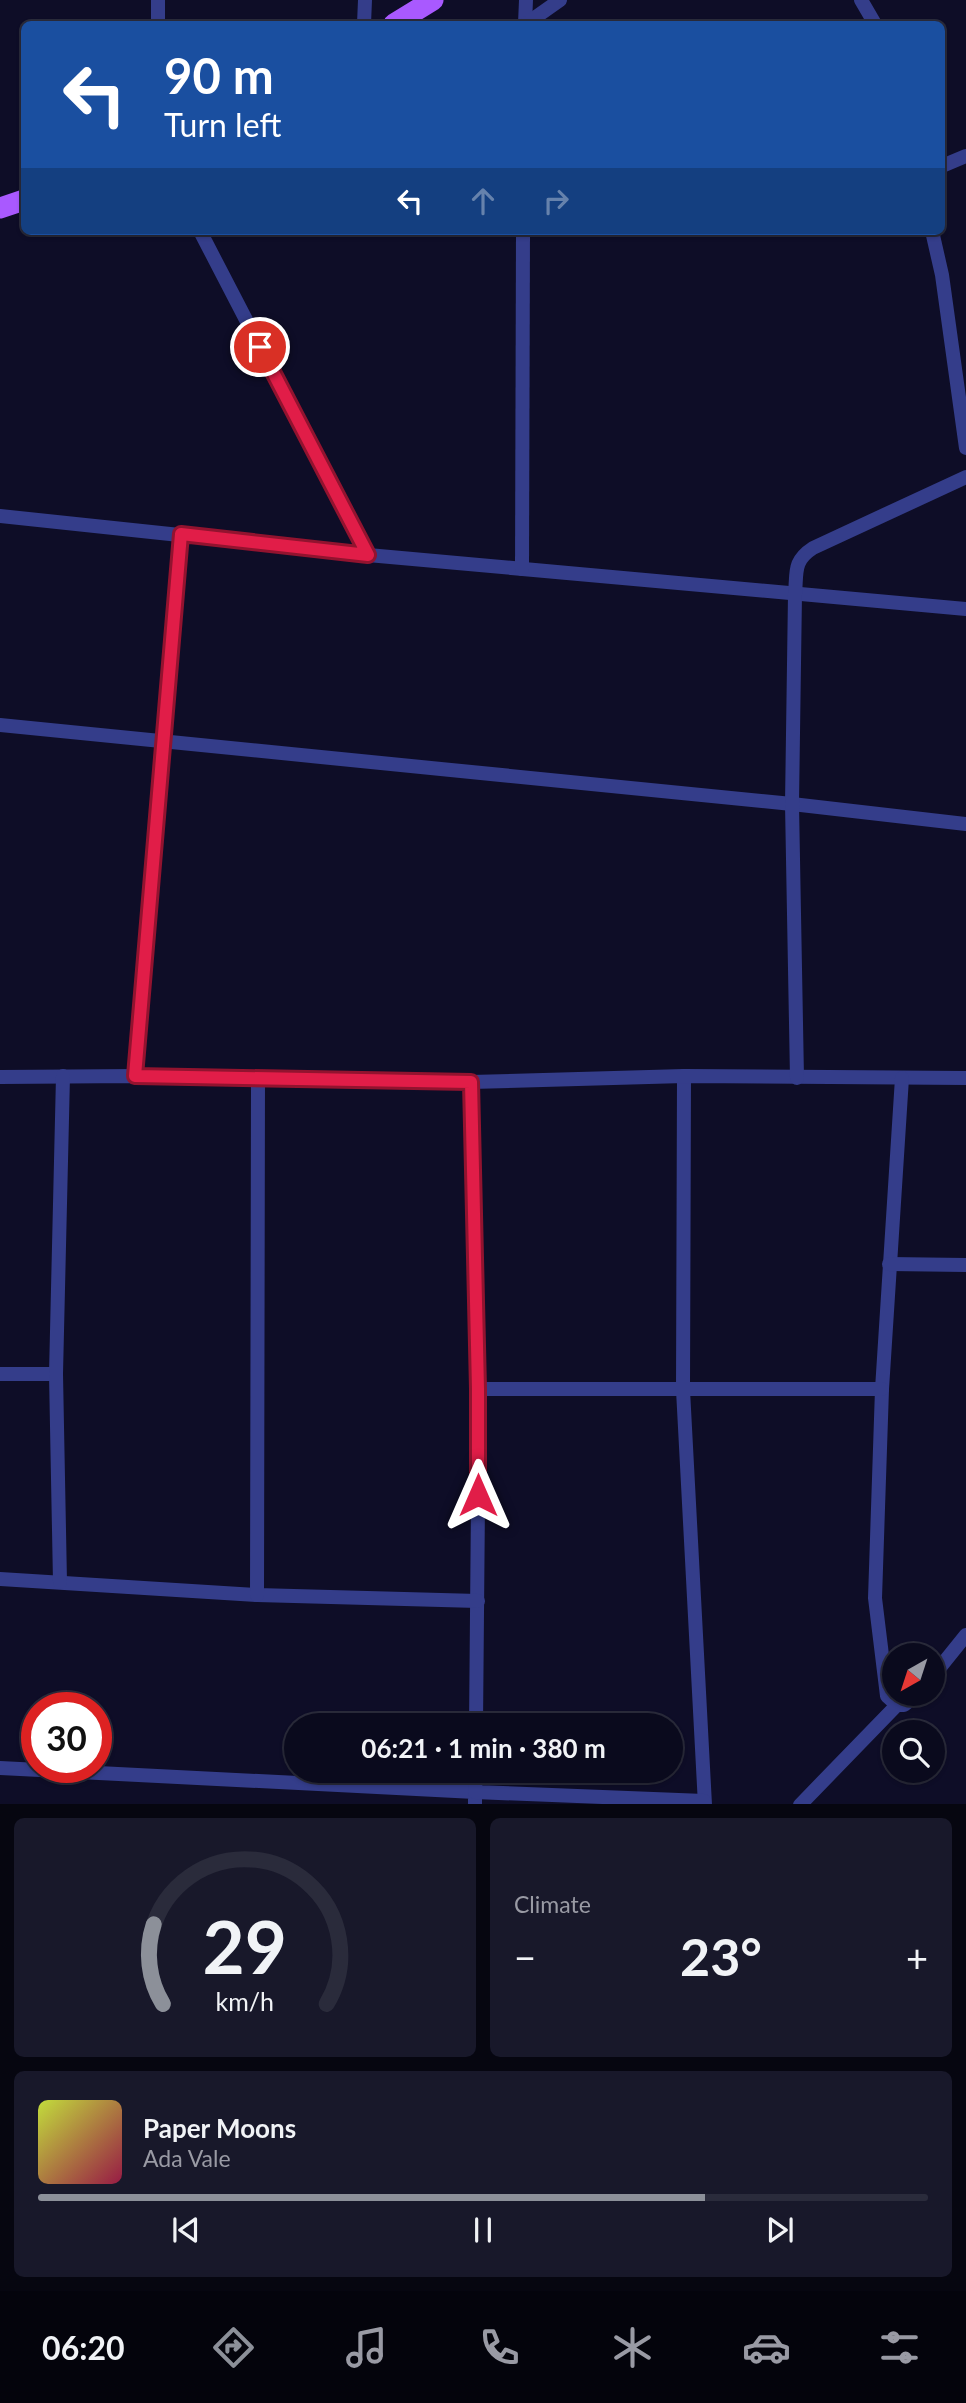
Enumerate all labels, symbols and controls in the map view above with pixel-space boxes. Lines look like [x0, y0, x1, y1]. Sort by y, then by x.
text: 90 m [164, 46, 274, 104]
icon: left [49, 49, 140, 140]
text: Turn left [164, 105, 281, 144]
icon: left [391, 182, 429, 220]
icon: ahead [464, 182, 502, 220]
icon: right [537, 182, 575, 220]
pin [230, 317, 290, 377]
icon: arrive [241, 328, 279, 366]
position arrow [441, 1458, 515, 1532]
north arrow [882, 1643, 945, 1706]
map controls [882, 1643, 945, 1783]
speed limit sign: 30 [21, 1692, 112, 1783]
button: search [882, 1720, 945, 1783]
text: 06:21 · 1 min · 380 m [361, 1732, 606, 1764]
text: Climate [514, 1890, 591, 1918]
text: 29 [203, 1902, 287, 1990]
text: 23° [680, 1925, 762, 1987]
text: − [514, 1934, 536, 1980]
text: + [906, 1934, 928, 1980]
text: km/h [216, 1985, 274, 2015]
text: Paper Moons [143, 2112, 296, 2144]
text: Ada Vale [143, 2144, 231, 2172]
icon: previous [167, 2211, 205, 2249]
icon: pause [464, 2211, 502, 2249]
icon: next [761, 2211, 799, 2249]
icon: directions [209, 2323, 258, 2372]
icon: music [342, 2323, 391, 2372]
icon: phone [475, 2323, 524, 2372]
icon: climate [608, 2323, 657, 2372]
icon: car [742, 2323, 791, 2372]
icon: filters [875, 2323, 924, 2372]
text: 06:20 [42, 2328, 125, 2367]

